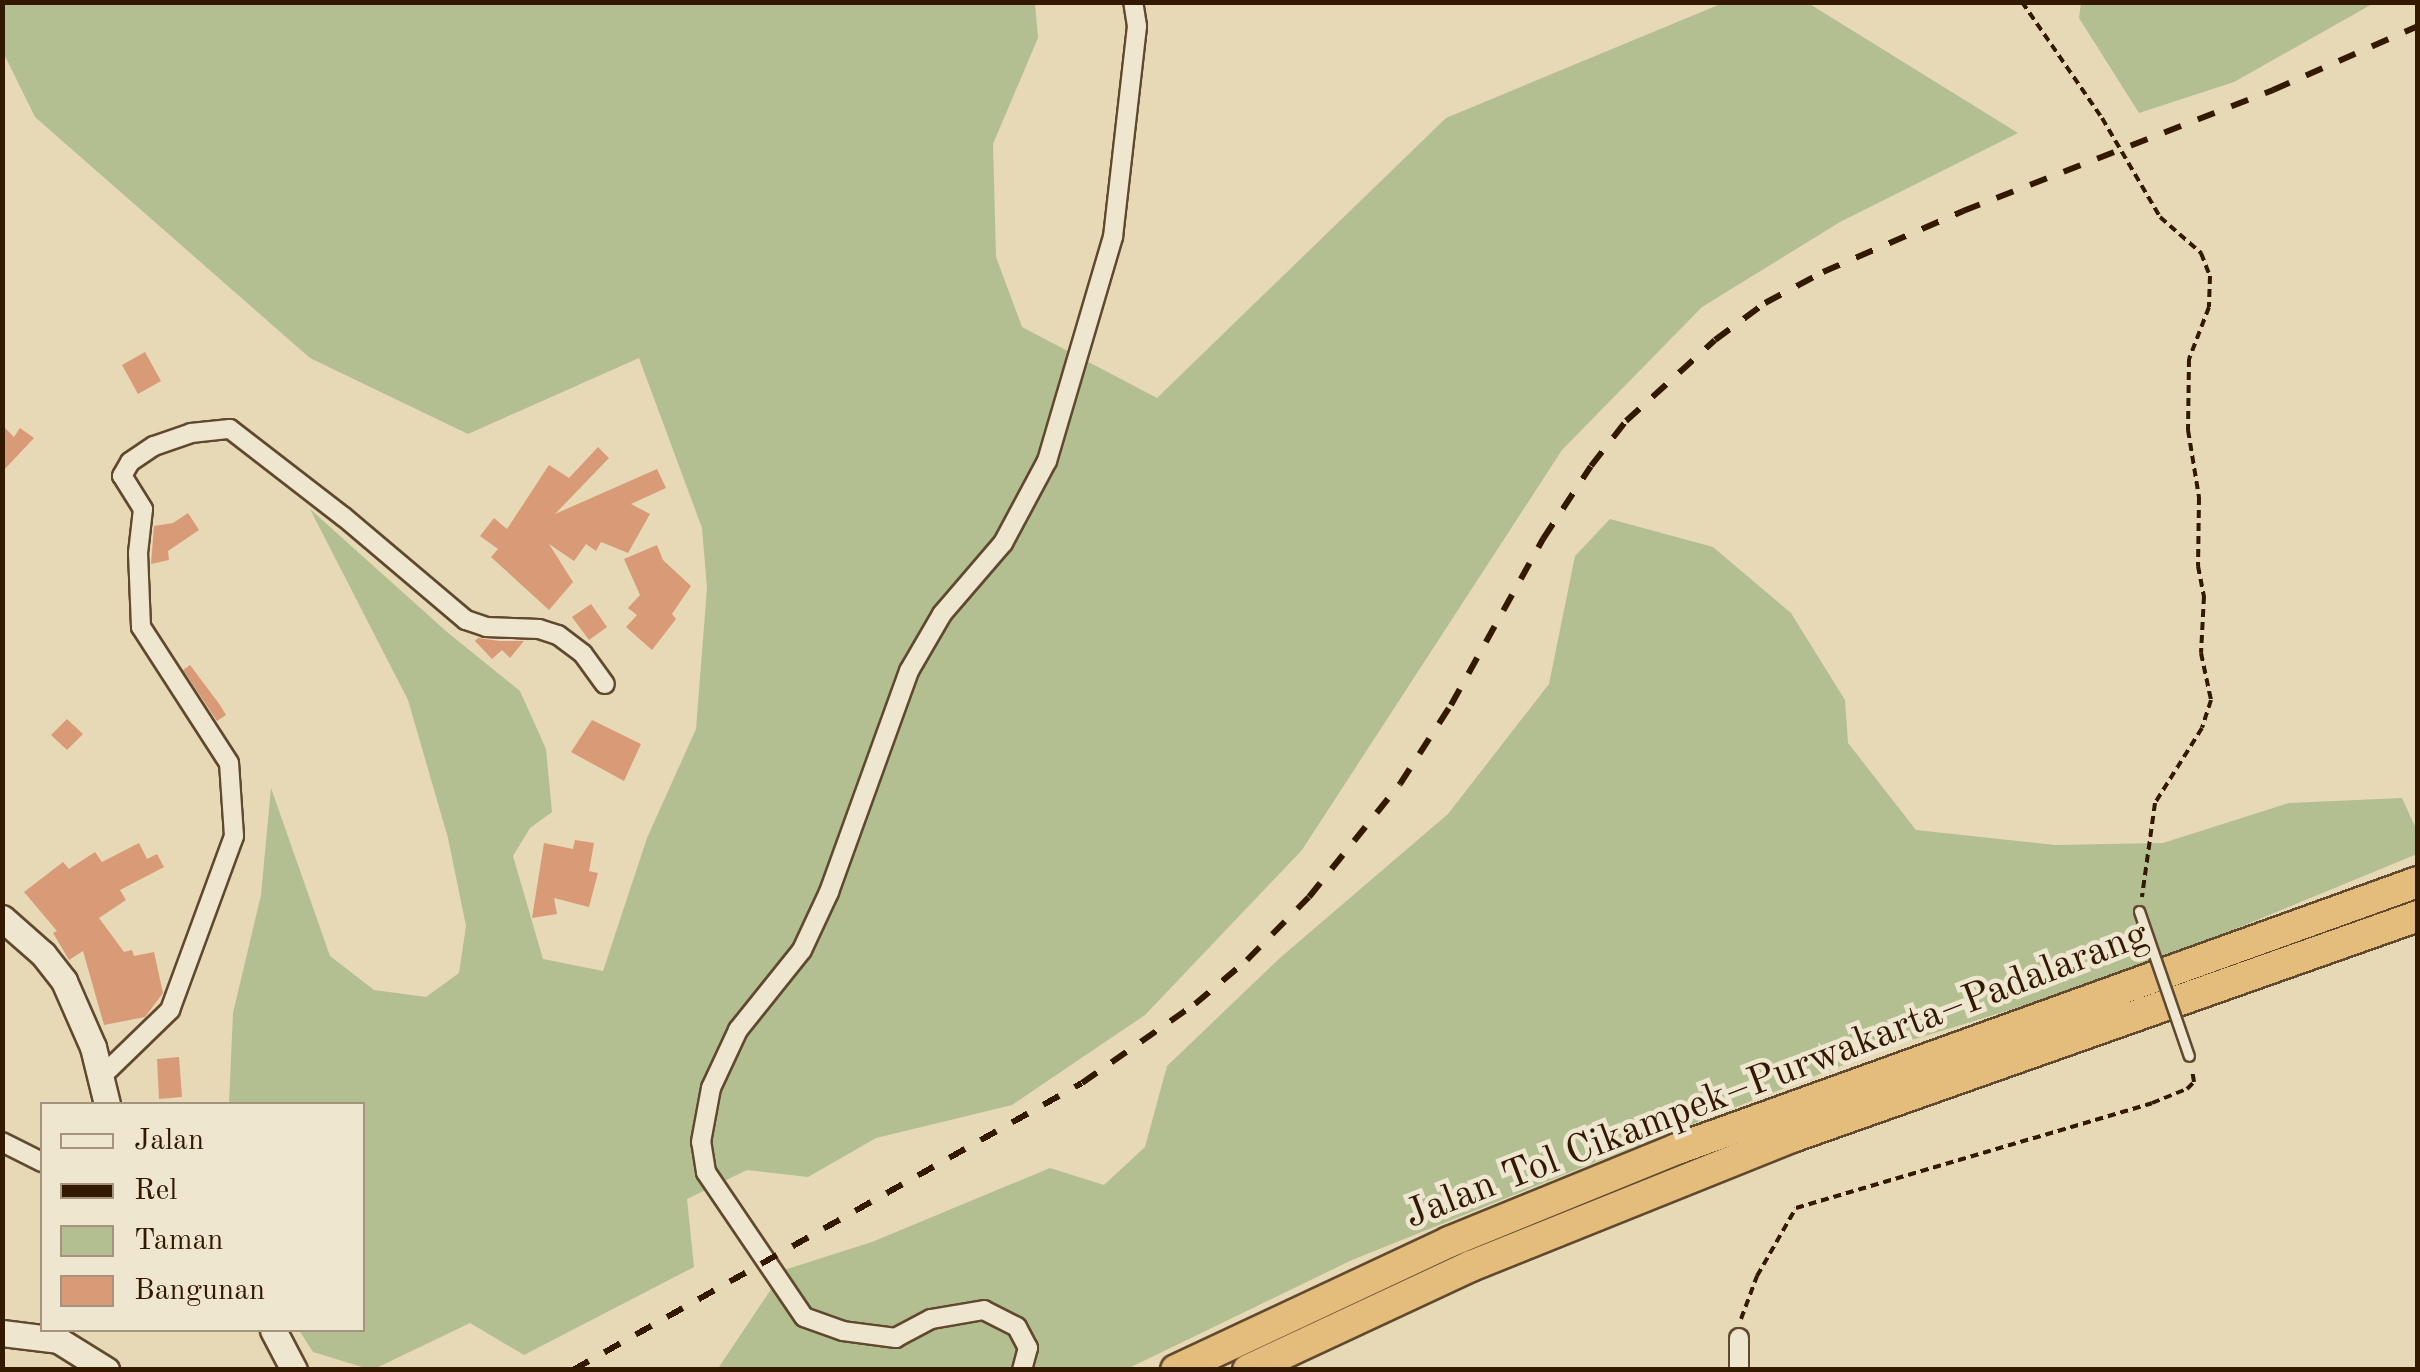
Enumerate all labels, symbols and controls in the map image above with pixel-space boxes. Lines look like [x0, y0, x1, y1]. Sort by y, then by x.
street label: Jalan Tol Cikampek–Purwakarta–Padalarang [1398, 912, 2156, 1240]
legend [40, 1102, 365, 1332]
text: Jalan [134, 1126, 204, 1156]
text: Rel [134, 1176, 177, 1206]
text: Taman [134, 1226, 224, 1256]
text: Bangunan [134, 1276, 265, 1306]

